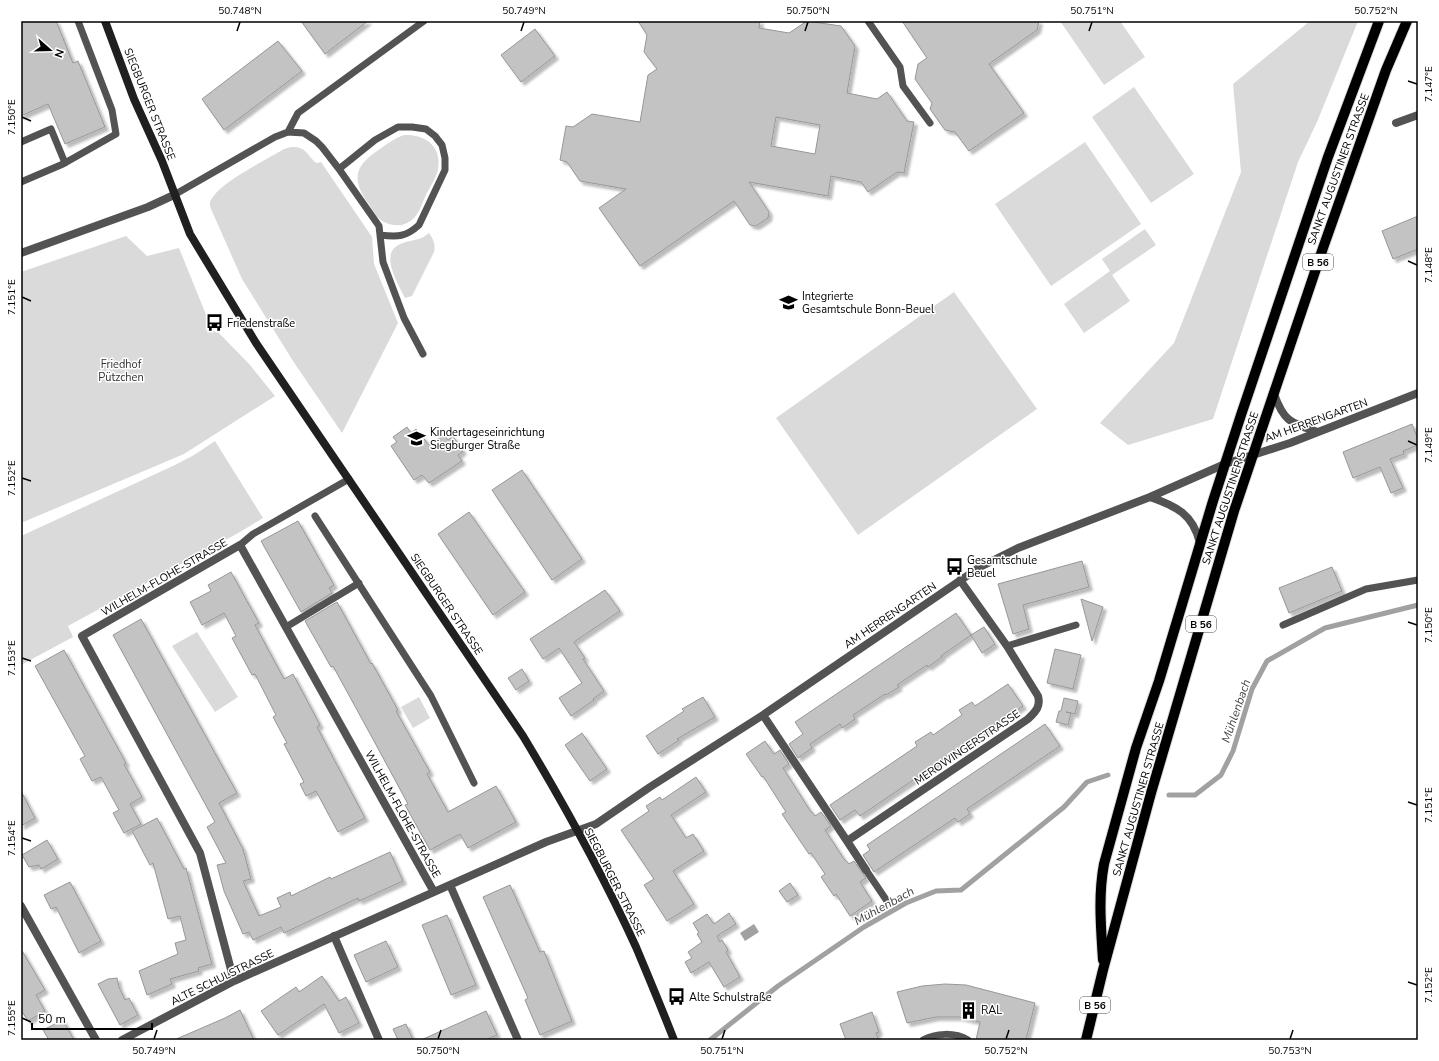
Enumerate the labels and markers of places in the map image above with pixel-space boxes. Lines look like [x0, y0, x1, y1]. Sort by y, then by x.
place label: Integrierte Gesamtschule Bonn-Beuel [802, 289, 935, 317]
school or university icon: Integrierte Gesamtschule Bonn-Beuel [779, 292, 799, 312]
bus stop icon: Friedenstraße [204, 313, 224, 333]
place label: Friedenstraße [227, 316, 295, 331]
place label: Kindertageseinrichtung Siegburger Straße [430, 425, 545, 453]
school or university icon: Kindertageseinrichtung Siegburger Straße [407, 428, 427, 448]
place label: Gesamtschule Beuel [967, 553, 1037, 581]
bus stop icon: Gesamtschule Beuel [944, 556, 964, 576]
bus stop icon: Alte Schulstraße [666, 987, 686, 1007]
place label: Alte Schulstraße [689, 990, 772, 1005]
building icon: RAL [958, 1000, 978, 1020]
place label: RAL [981, 1003, 1002, 1018]

